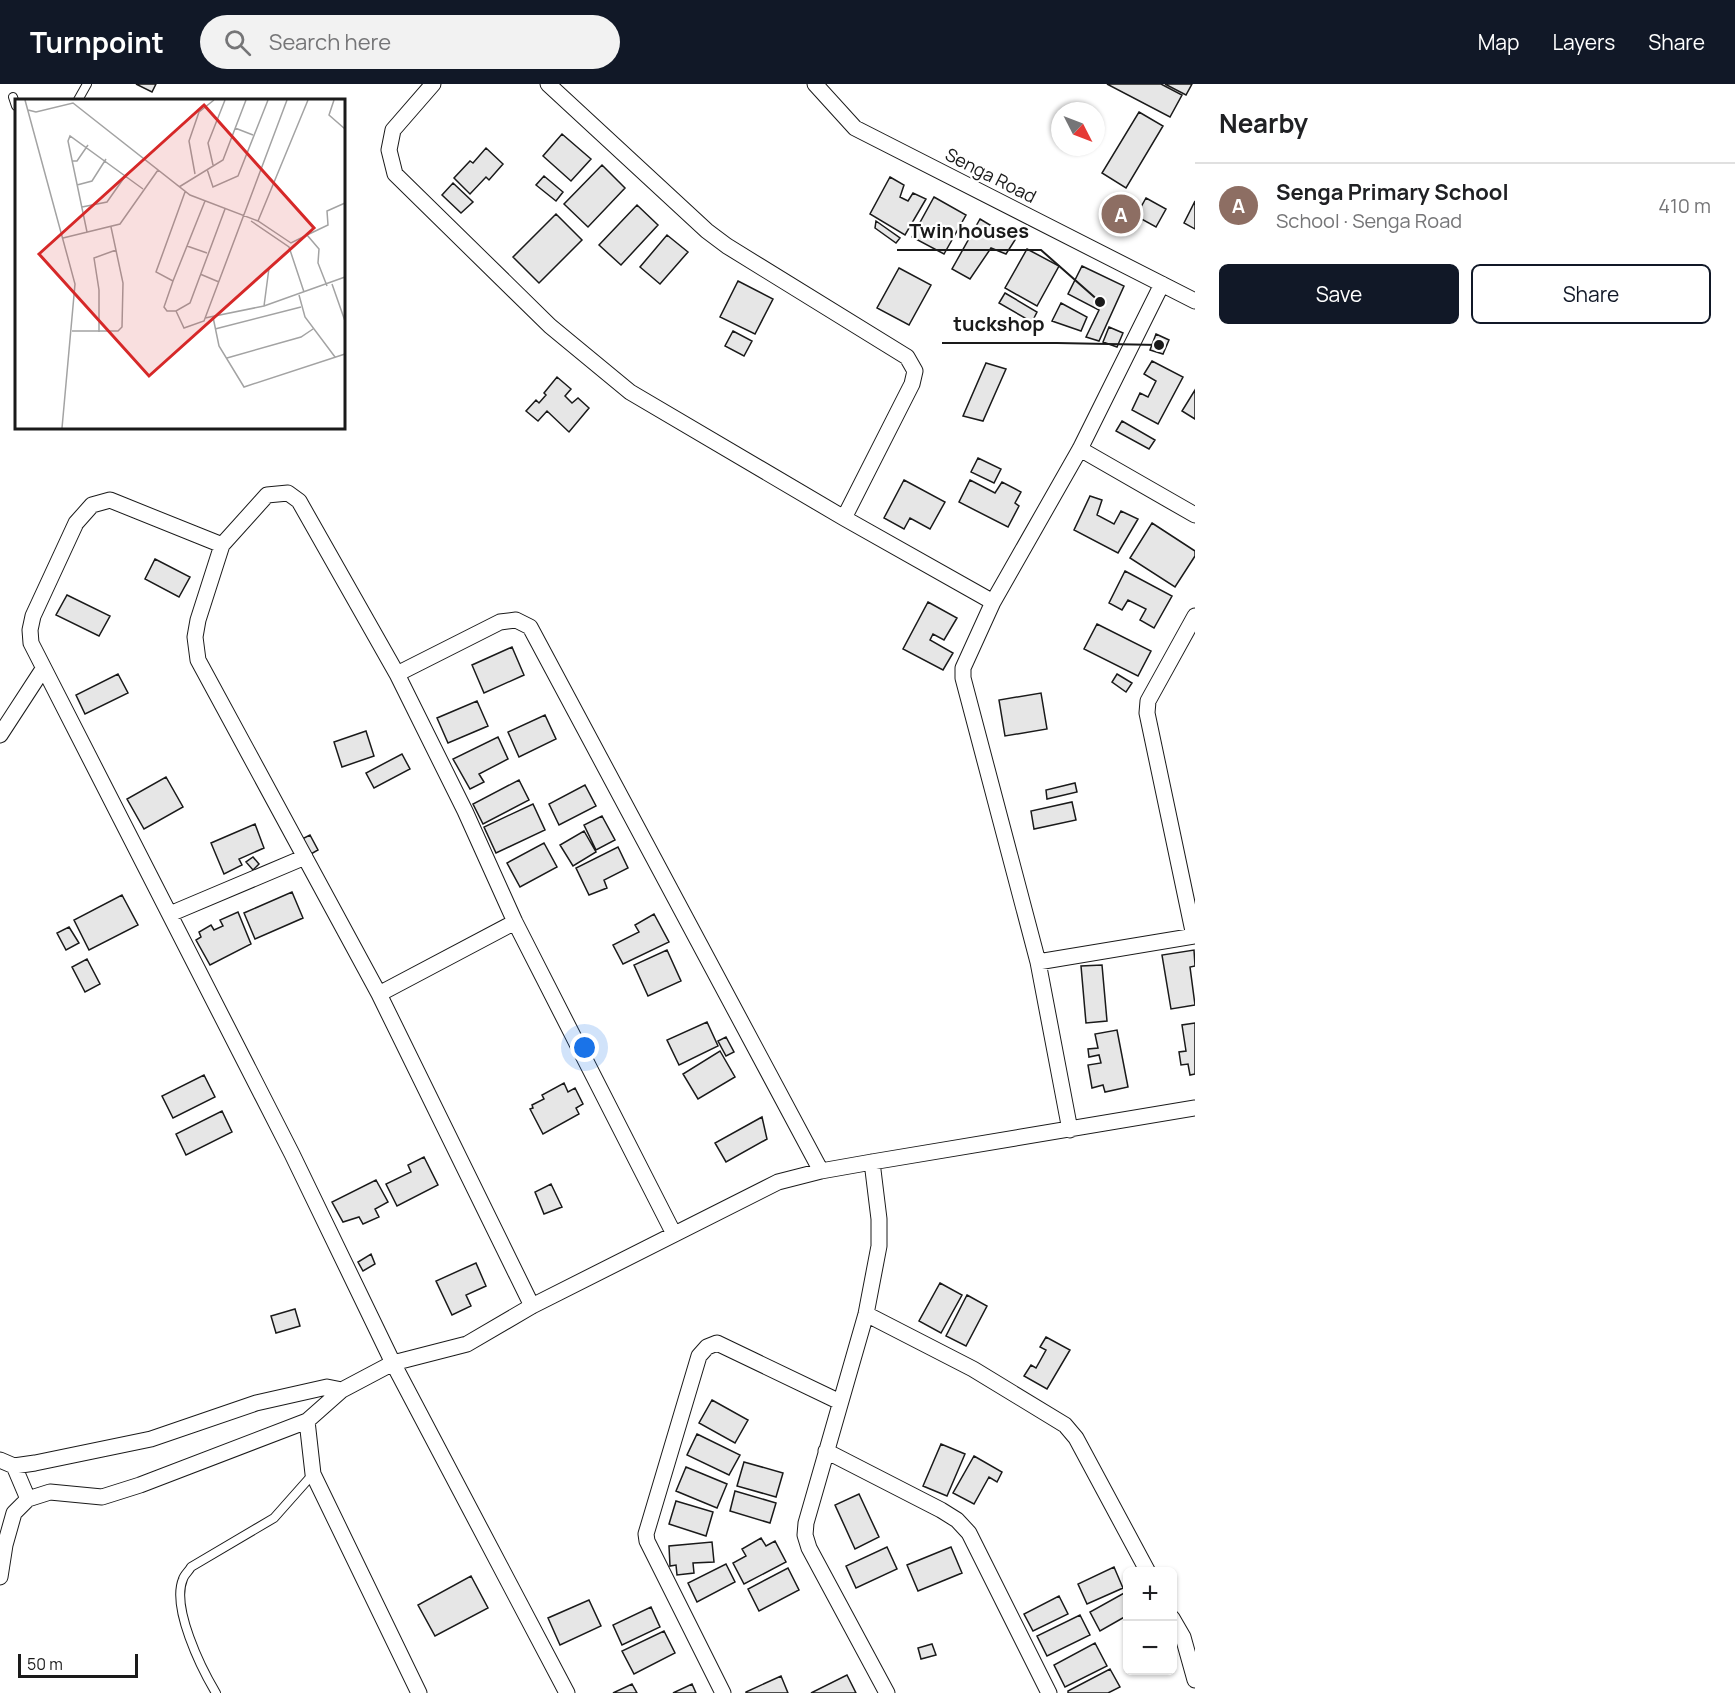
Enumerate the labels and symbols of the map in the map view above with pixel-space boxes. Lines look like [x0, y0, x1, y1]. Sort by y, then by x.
inset map [15, 99, 345, 429]
north arrow [1051, 102, 1105, 156]
street label: Senga Road [941, 142, 1041, 208]
pin: A [1102, 192, 1140, 236]
callout: Twin houses [897, 212, 1041, 250]
text: Twin houses [909, 217, 1029, 244]
callout: tuckshop [942, 305, 1057, 343]
text: tuckshop [953, 310, 1045, 337]
your location [570, 1033, 599, 1062]
scale bar [18, 1651, 138, 1678]

